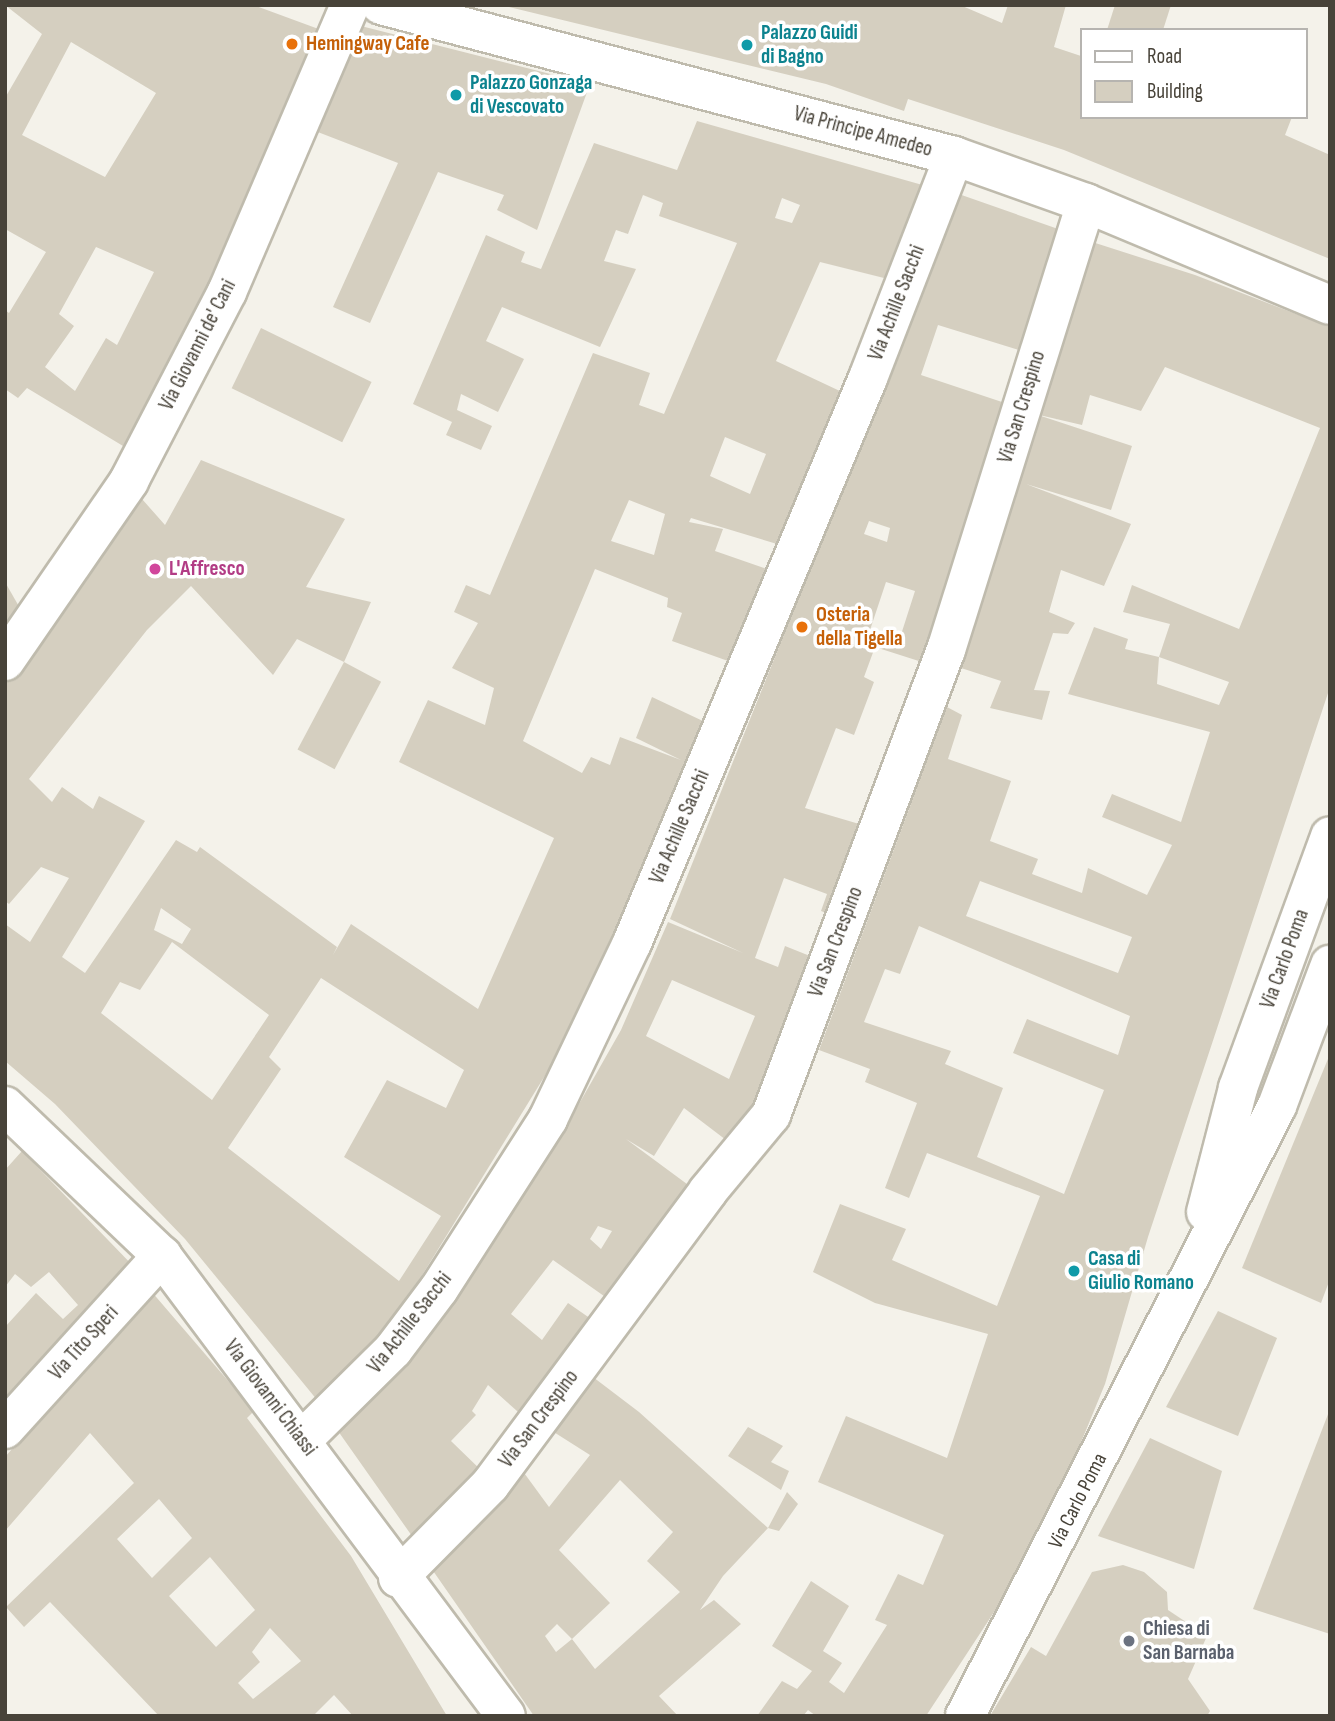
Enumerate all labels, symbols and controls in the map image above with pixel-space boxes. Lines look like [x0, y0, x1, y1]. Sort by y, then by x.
place label: Palazzo Guidi di Bagno [761, 20, 858, 70]
legend [1080, 28, 1307, 119]
place label: Hemingway Cafe [306, 31, 430, 57]
marker: Hemingway Cafe [284, 36, 300, 52]
marker: Palazzo Guidi di Bagno [739, 37, 755, 53]
text: Road [1147, 44, 1182, 69]
place label: Palazzo Gonzaga di Vescovato [470, 70, 592, 120]
text: Building [1147, 79, 1203, 104]
marker: Palazzo Gonzaga di Vescovato [448, 87, 464, 103]
street label: Via Principe Amedeo [791, 101, 935, 163]
street label: Via Achille Sacchi [863, 242, 931, 364]
street label: Via Giovanni de' Cani [154, 275, 242, 415]
street label: Via San Crespino [993, 348, 1051, 466]
place label: L'Affresco [169, 556, 245, 582]
marker: L'Affresco [147, 561, 163, 577]
place label: Osteria della Tigella [816, 602, 903, 652]
marker: Osteria della Tigella [794, 619, 810, 635]
street label: Via Achille Sacchi [645, 766, 715, 888]
street label: Via San Crespino [803, 883, 869, 1001]
street label: Via Carlo Poma [1255, 906, 1315, 1012]
place label: Casa di Giulio Romano [1088, 1246, 1194, 1296]
marker: Casa di Giulio Romano [1066, 1263, 1082, 1279]
street label: Via Achille Sacchi [363, 1267, 457, 1379]
street label: Via Tito Speri [44, 1301, 124, 1385]
street label: Via Giovanni Chiassi [218, 1335, 322, 1461]
street label: Via San Crespino [494, 1365, 584, 1473]
street label: Via Carlo Poma [1043, 1449, 1113, 1553]
place label: Chiesa di San Barnaba [1143, 1616, 1234, 1666]
marker: Chiesa di San Barnaba [1121, 1633, 1137, 1649]

